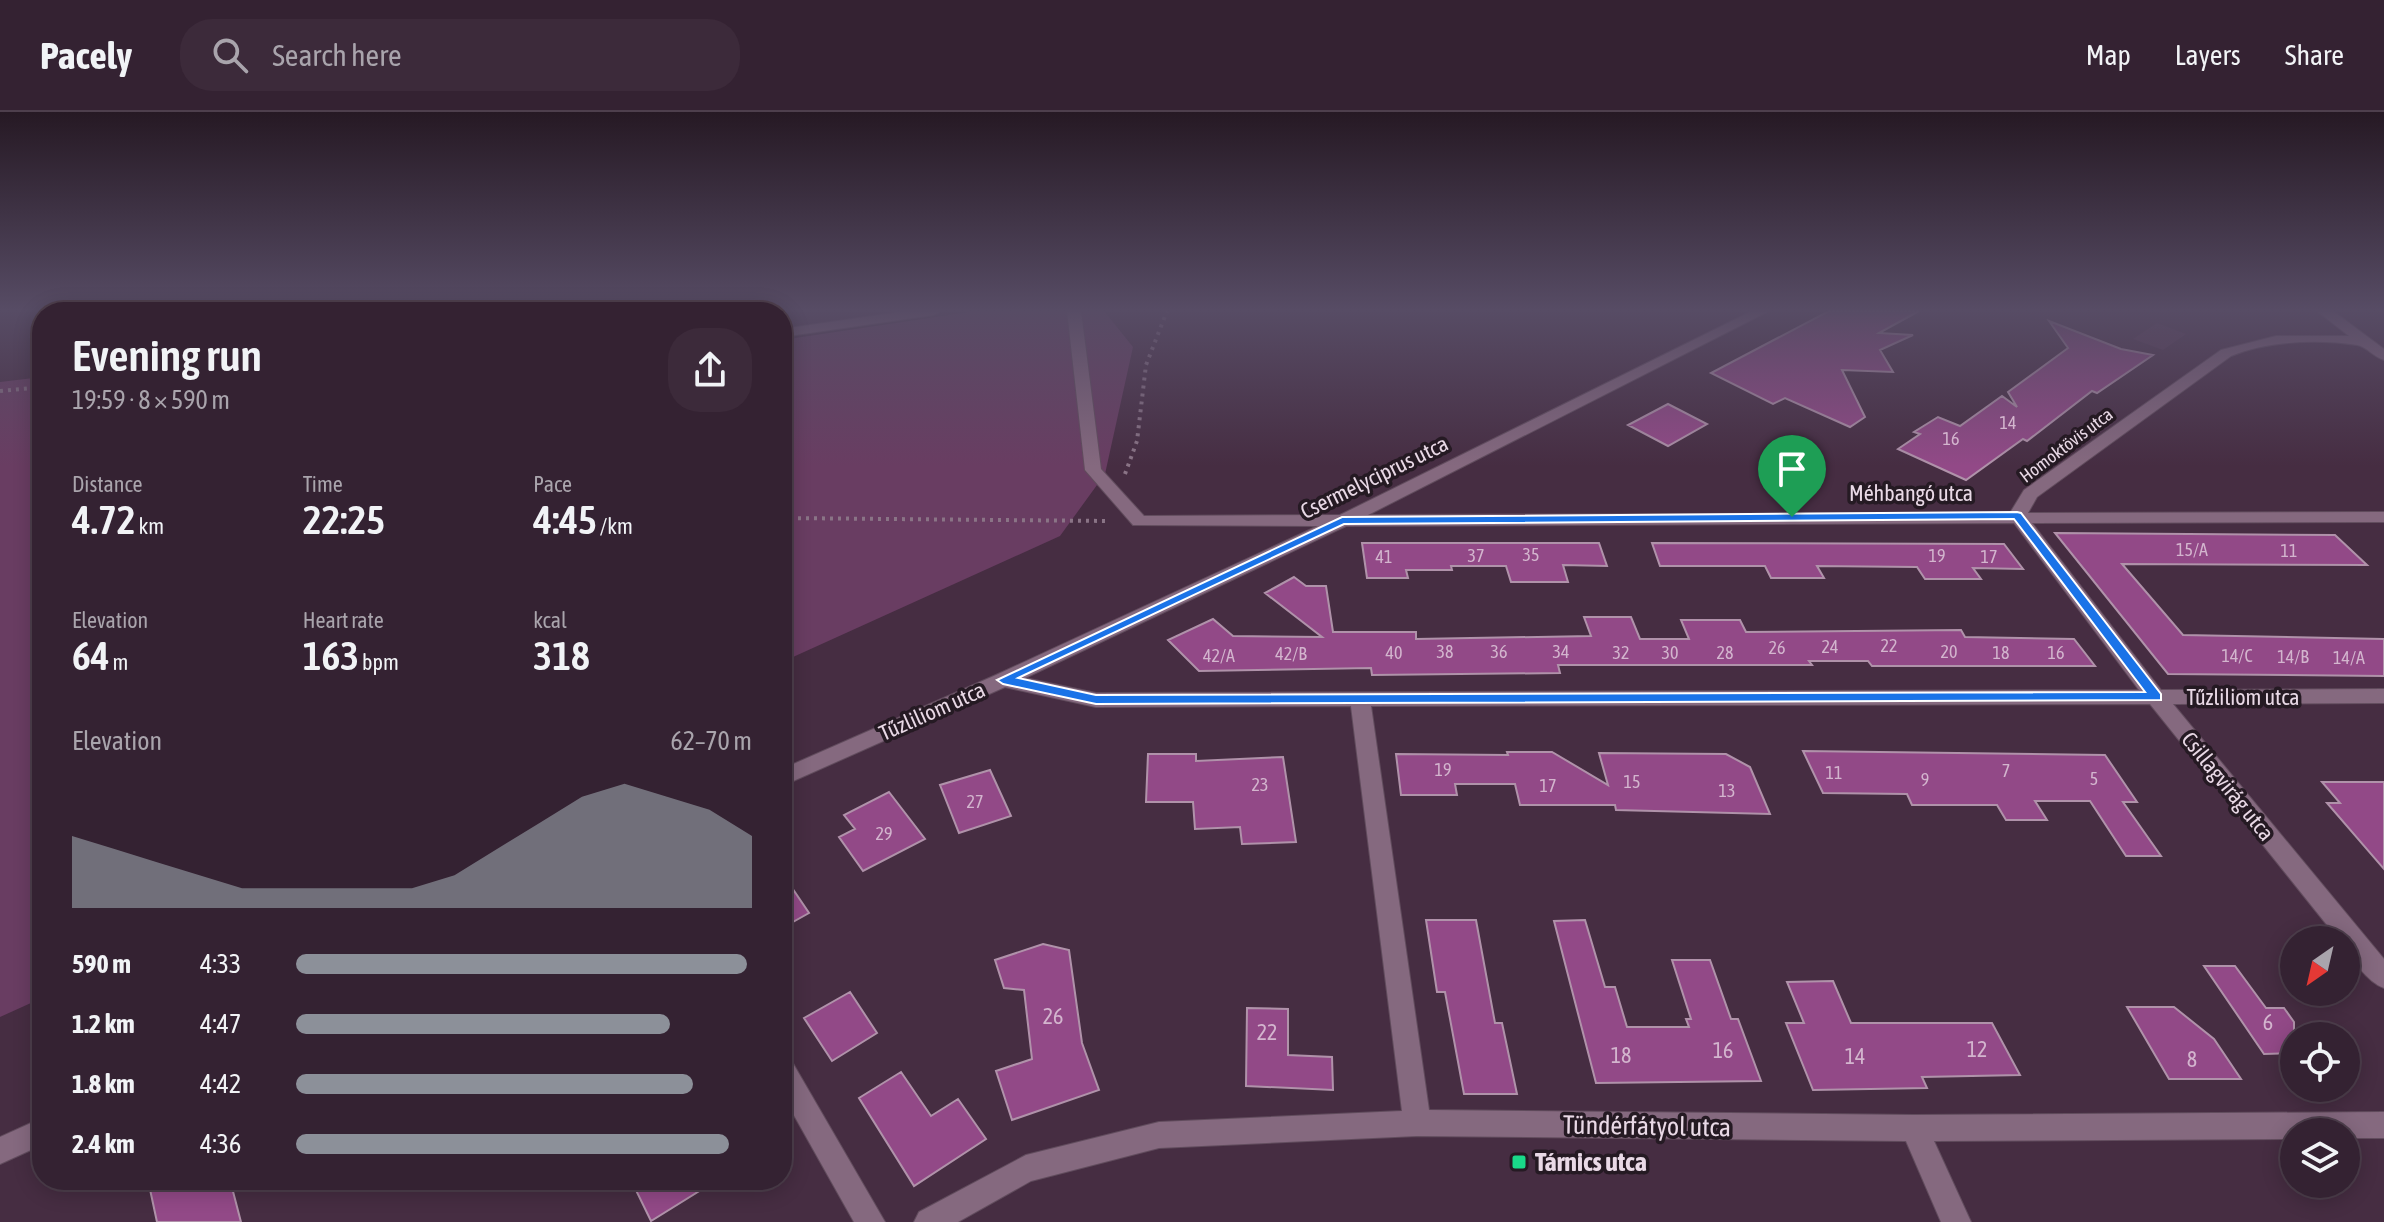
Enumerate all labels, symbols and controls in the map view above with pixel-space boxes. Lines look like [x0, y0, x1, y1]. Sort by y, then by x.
search box [180, 19, 740, 91]
icon: search [208, 33, 252, 77]
text: Pacely [40, 34, 132, 77]
text: Search here [272, 38, 402, 72]
text: Map [2086, 39, 2131, 71]
text: Layers [2175, 39, 2241, 71]
text: Share [2285, 39, 2344, 71]
button: share [668, 328, 752, 412]
text: Evening run [72, 330, 262, 380]
text: 19:59 · 8 × 590 m [72, 385, 230, 415]
street label: Homoktövis utca [2015, 403, 2117, 487]
house number: 14 [2000, 412, 2016, 433]
house number: 16 [1943, 428, 1959, 449]
street label: Csermelyciprus utca [1296, 430, 1452, 524]
pin [1758, 435, 1826, 517]
icon: arrive [1770, 447, 1814, 491]
text: Distance [72, 471, 143, 497]
text: Time [303, 471, 343, 497]
text: Pace [533, 471, 572, 497]
street label: Méhbangó utca [1849, 480, 1973, 506]
text: 4.72 [72, 497, 136, 542]
text: 22:25 [303, 497, 385, 542]
text: 4:45 [533, 497, 597, 542]
text: km [136, 513, 164, 539]
text: /km [597, 513, 633, 539]
house number: 15/A [2176, 539, 2208, 560]
house number: 11 [2281, 540, 2297, 561]
house number: 35 [1523, 544, 1539, 565]
house number: 37 [1468, 545, 1484, 566]
house number: 19 [1929, 545, 1945, 566]
house number: 41 [1376, 546, 1392, 567]
house number: 17 [1981, 546, 1997, 567]
text: Elevation [72, 607, 148, 633]
text: Heart rate [303, 607, 384, 633]
text: kcal [533, 607, 567, 633]
text: 64 [72, 633, 110, 678]
text: 163 [303, 633, 359, 678]
text: 318 [533, 633, 590, 678]
house number: 22 [1881, 635, 1897, 656]
house number: 24 [1822, 636, 1838, 657]
house number: 26 [1769, 637, 1785, 658]
house number: 38 [1437, 641, 1453, 662]
house number: 36 [1491, 641, 1507, 662]
house number: 34 [1553, 641, 1569, 662]
house number: 20 [1941, 641, 1957, 662]
house number: 40 [1386, 642, 1402, 663]
house number: 32 [1613, 642, 1629, 663]
house number: 30 [1662, 642, 1678, 663]
house number: 28 [1717, 642, 1733, 663]
house number: 18 [1993, 642, 2009, 663]
house number: 16 [2048, 642, 2064, 663]
house number: 42/B [1275, 643, 1307, 664]
house number: 42/A [1203, 645, 1235, 666]
house number: 14/C [2221, 645, 2253, 666]
house number: 14/B [2277, 646, 2309, 667]
house number: 14/A [2333, 647, 2365, 668]
text: m [110, 649, 128, 675]
text: bpm [359, 649, 399, 675]
street label: Tűzliliom utca [875, 676, 989, 746]
street label: Tűzliliom utca [2186, 684, 2300, 710]
text: Elevation [72, 726, 162, 756]
text: 62–70 m [670, 726, 752, 756]
street label: Csillagvirág utca [2176, 726, 2280, 846]
house number: 19 [1435, 759, 1451, 780]
house number: 7 [2002, 760, 2010, 781]
house number: 11 [1826, 762, 1842, 783]
house number: 5 [2090, 768, 2098, 789]
house number: 9 [1921, 769, 1929, 790]
house number: 15 [1624, 771, 1640, 792]
house number: 23 [1252, 774, 1268, 795]
house number: 17 [1540, 775, 1556, 796]
house number: 13 [1719, 780, 1735, 801]
house number: 27 [967, 791, 983, 812]
house number: 29 [876, 823, 892, 844]
north arrow [2280, 926, 2360, 1006]
map controls [2280, 926, 2360, 1198]
text: 590 m [72, 949, 131, 979]
text: 4:33 [200, 949, 241, 979]
house number: 26 [1043, 1003, 1063, 1029]
text: 1.2 km [72, 1009, 135, 1039]
text: 4:47 [200, 1009, 241, 1039]
house number: 6 [2263, 1009, 2273, 1035]
house number: 22 [1257, 1019, 1277, 1045]
button: locate [2280, 1022, 2360, 1102]
house number: 12 [1967, 1036, 1987, 1062]
house number: 16 [1713, 1037, 1733, 1063]
house number: 18 [1611, 1042, 1631, 1068]
house number: 14 [1845, 1043, 1865, 1069]
house number: 8 [2187, 1046, 2197, 1072]
text: 1.8 km [72, 1069, 135, 1099]
text: 4:42 [200, 1069, 241, 1099]
street label: Tündérfátyol utca [1563, 1110, 1731, 1142]
button: layers [2280, 1118, 2360, 1198]
text: 2.4 km [72, 1129, 135, 1159]
text: 4:36 [200, 1129, 241, 1159]
place label: Tárnics utca [1535, 1147, 1647, 1177]
marker: Tárnics utca [1510, 1153, 1528, 1171]

